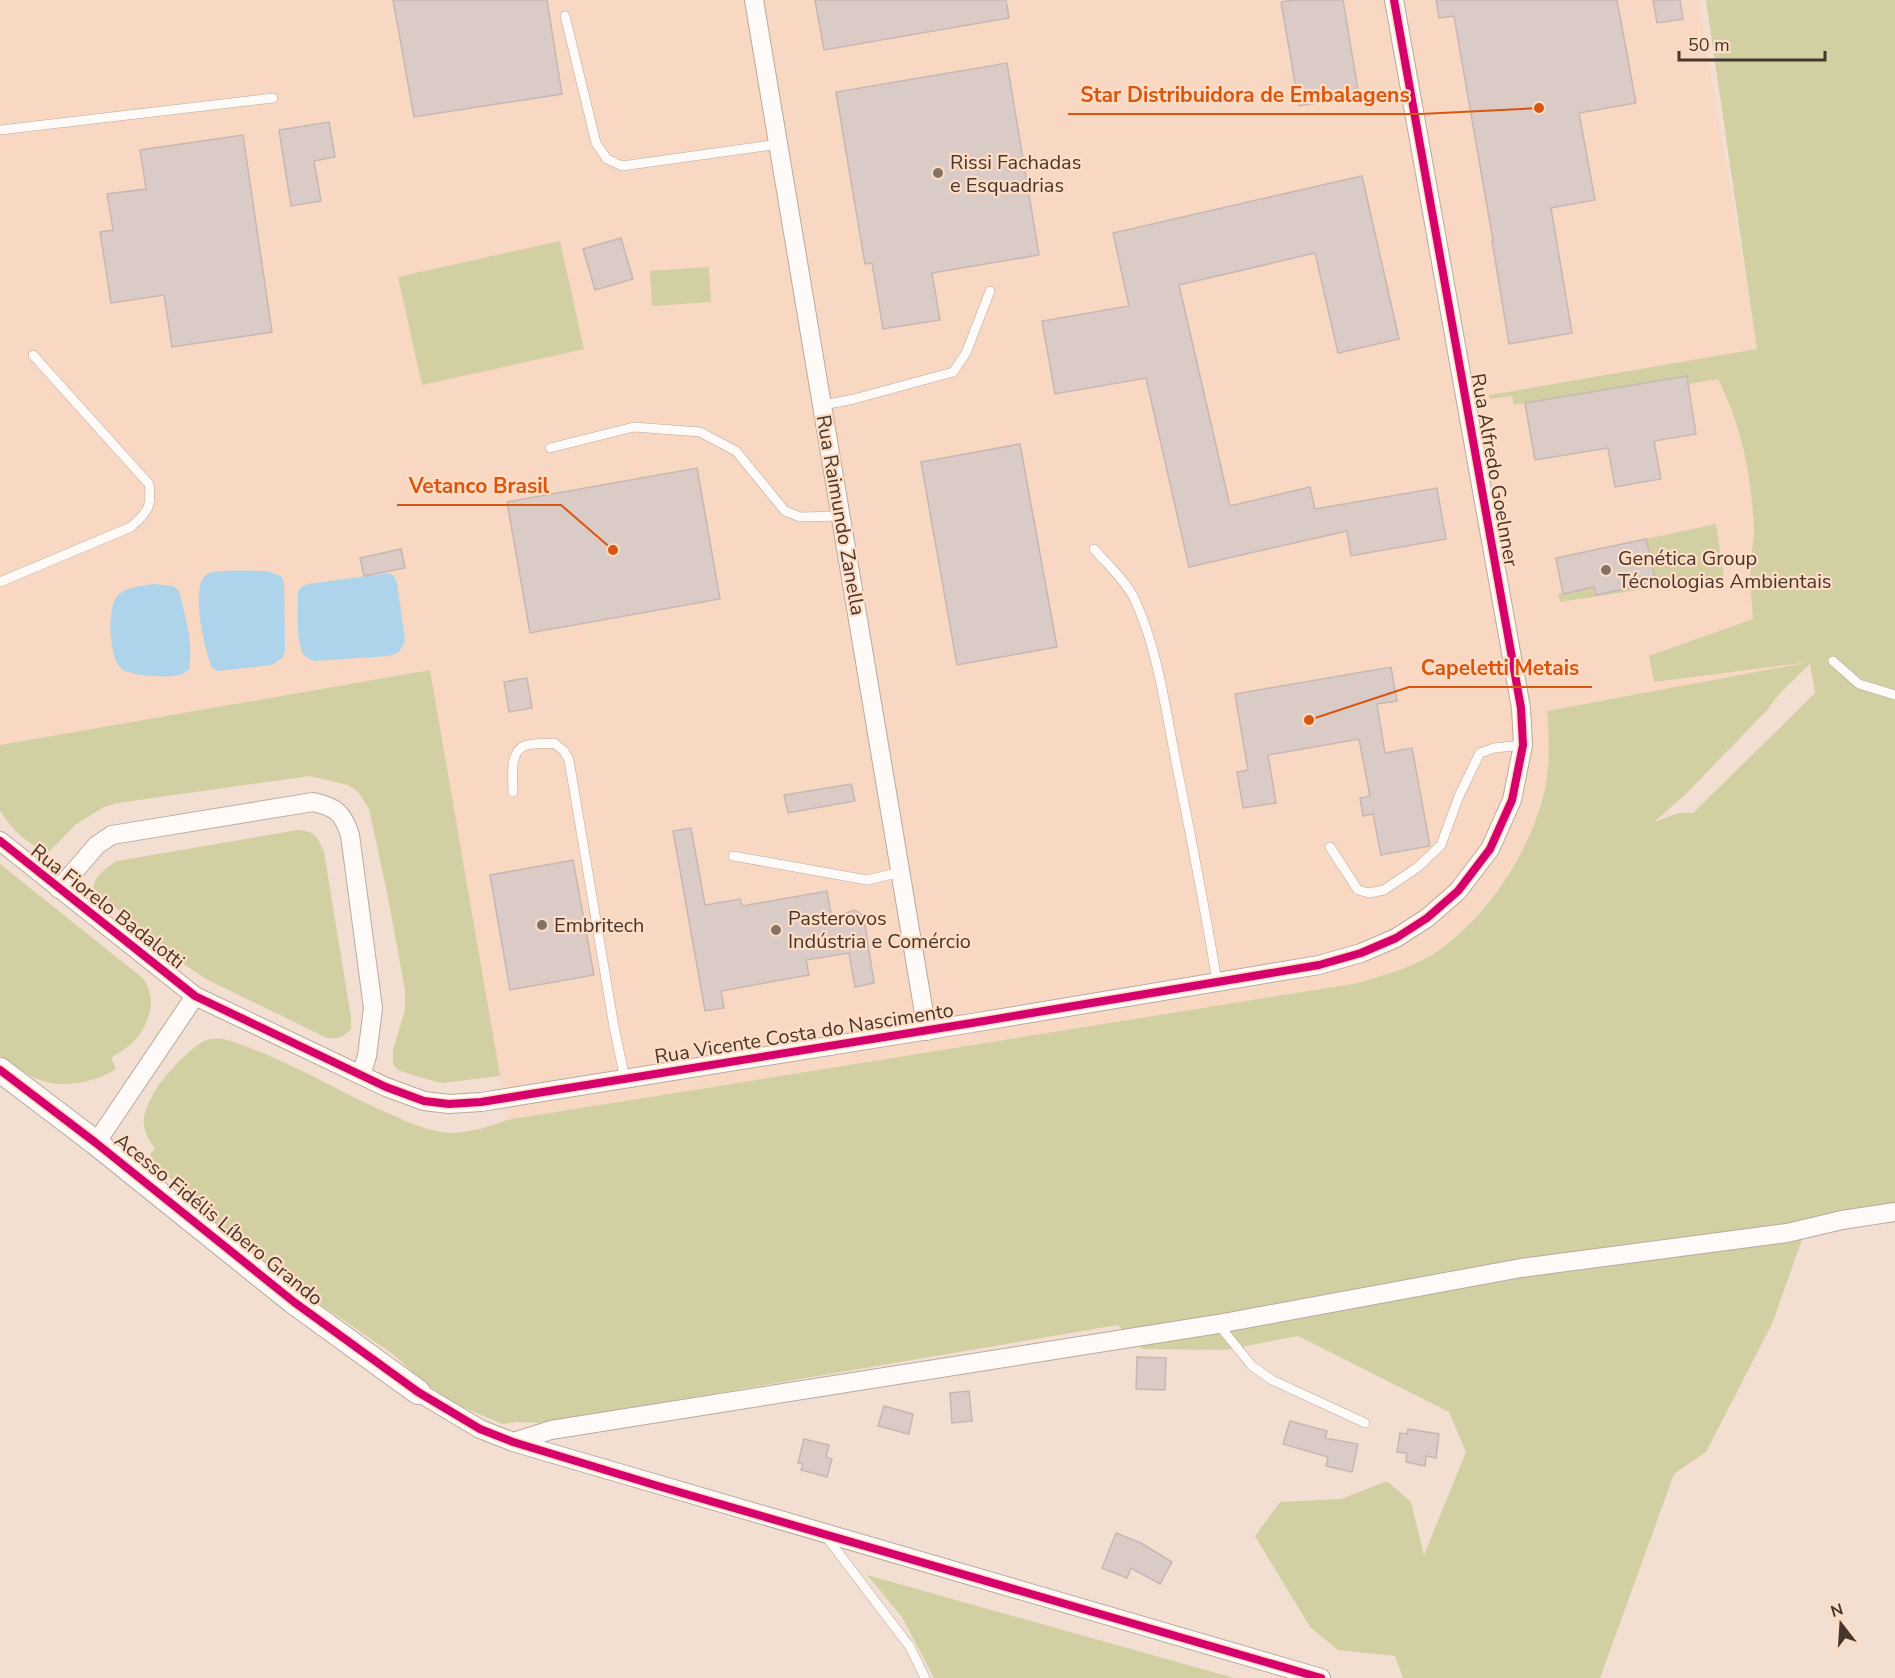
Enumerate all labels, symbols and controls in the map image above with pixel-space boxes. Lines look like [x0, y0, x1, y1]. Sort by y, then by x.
scale bar [1679, 24, 1824, 62]
text: 50 m [1688, 33, 1730, 57]
callout: Star Distribuidora de Embalagens [1068, 75, 1421, 114]
text: Star Distribuidora de Embalagens [1080, 81, 1410, 109]
place label: Rissi Fachadas e Esquadrias [950, 149, 1081, 199]
marker: Rissi Fachadas e Esquadrias [931, 166, 945, 180]
street label: Rua Alfredo Goelnner [1464, 371, 1525, 569]
street label: Rua Raimundo Zanella [810, 413, 871, 617]
callout: Vetanco Brasil [397, 466, 561, 505]
text: Vetanco Brasil [408, 472, 550, 500]
place label: Genética Group Técnologias Ambientais [1618, 545, 1831, 595]
marker: Genética Group Técnologias Ambientais [1599, 563, 1613, 577]
callout: Capeletti Metais [1409, 648, 1592, 687]
text: Capeletti Metais [1421, 654, 1579, 682]
street label: Rua Fiorelo Badalotti [25, 838, 190, 975]
place label: Pasterovos Indústria e Comércio [788, 905, 971, 955]
place label: Embritech [554, 912, 644, 939]
marker: Embritech [535, 918, 549, 932]
marker: Pasterovos Indústria e Comércio [769, 923, 783, 937]
street label: Rua Vicente Costa do Nascimento [653, 996, 956, 1070]
street label: Acesso Fidélis Líbero Grando [109, 1127, 328, 1312]
north arrow [1811, 1594, 1871, 1654]
text: N [1828, 1598, 1846, 1623]

